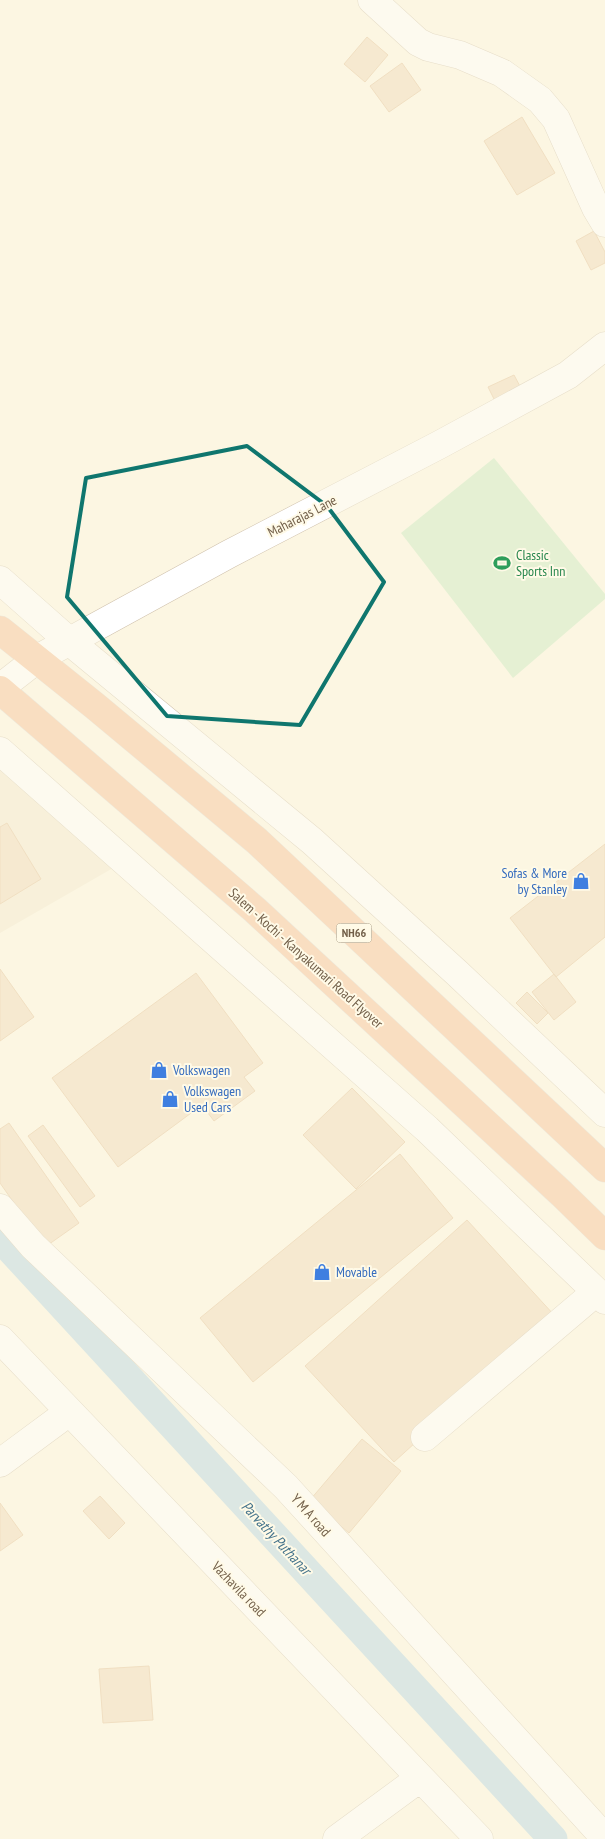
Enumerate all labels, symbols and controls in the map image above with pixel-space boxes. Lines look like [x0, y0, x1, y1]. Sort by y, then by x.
street label: Maharajas Lane [264, 491, 340, 541]
place label: Classic Sports Inn [516, 546, 565, 580]
sports icon: Classic Sports Inn [492, 553, 512, 573]
place label: Sofas & More by Stanley [501, 864, 568, 898]
shop icon: Sofas & More by Stanley [571, 871, 591, 891]
street label: Salem - Kochi - Kanyakumari Road Flyover [225, 884, 387, 1032]
road number: NH66 [336, 924, 372, 942]
shop icon: Volkswagen [149, 1060, 169, 1080]
place label: Volkswagen [172, 1061, 230, 1079]
place label: Volkswagen Used Cars [183, 1082, 241, 1116]
shop icon: Volkswagen Used Cars [160, 1089, 180, 1109]
shop icon: Movable [312, 1262, 332, 1282]
place label: Movable [336, 1263, 377, 1281]
street label: Y M A road [287, 1490, 335, 1540]
water label: Parvathy Puthanar [237, 1497, 317, 1580]
street label: Vazhavila road [207, 1557, 270, 1620]

